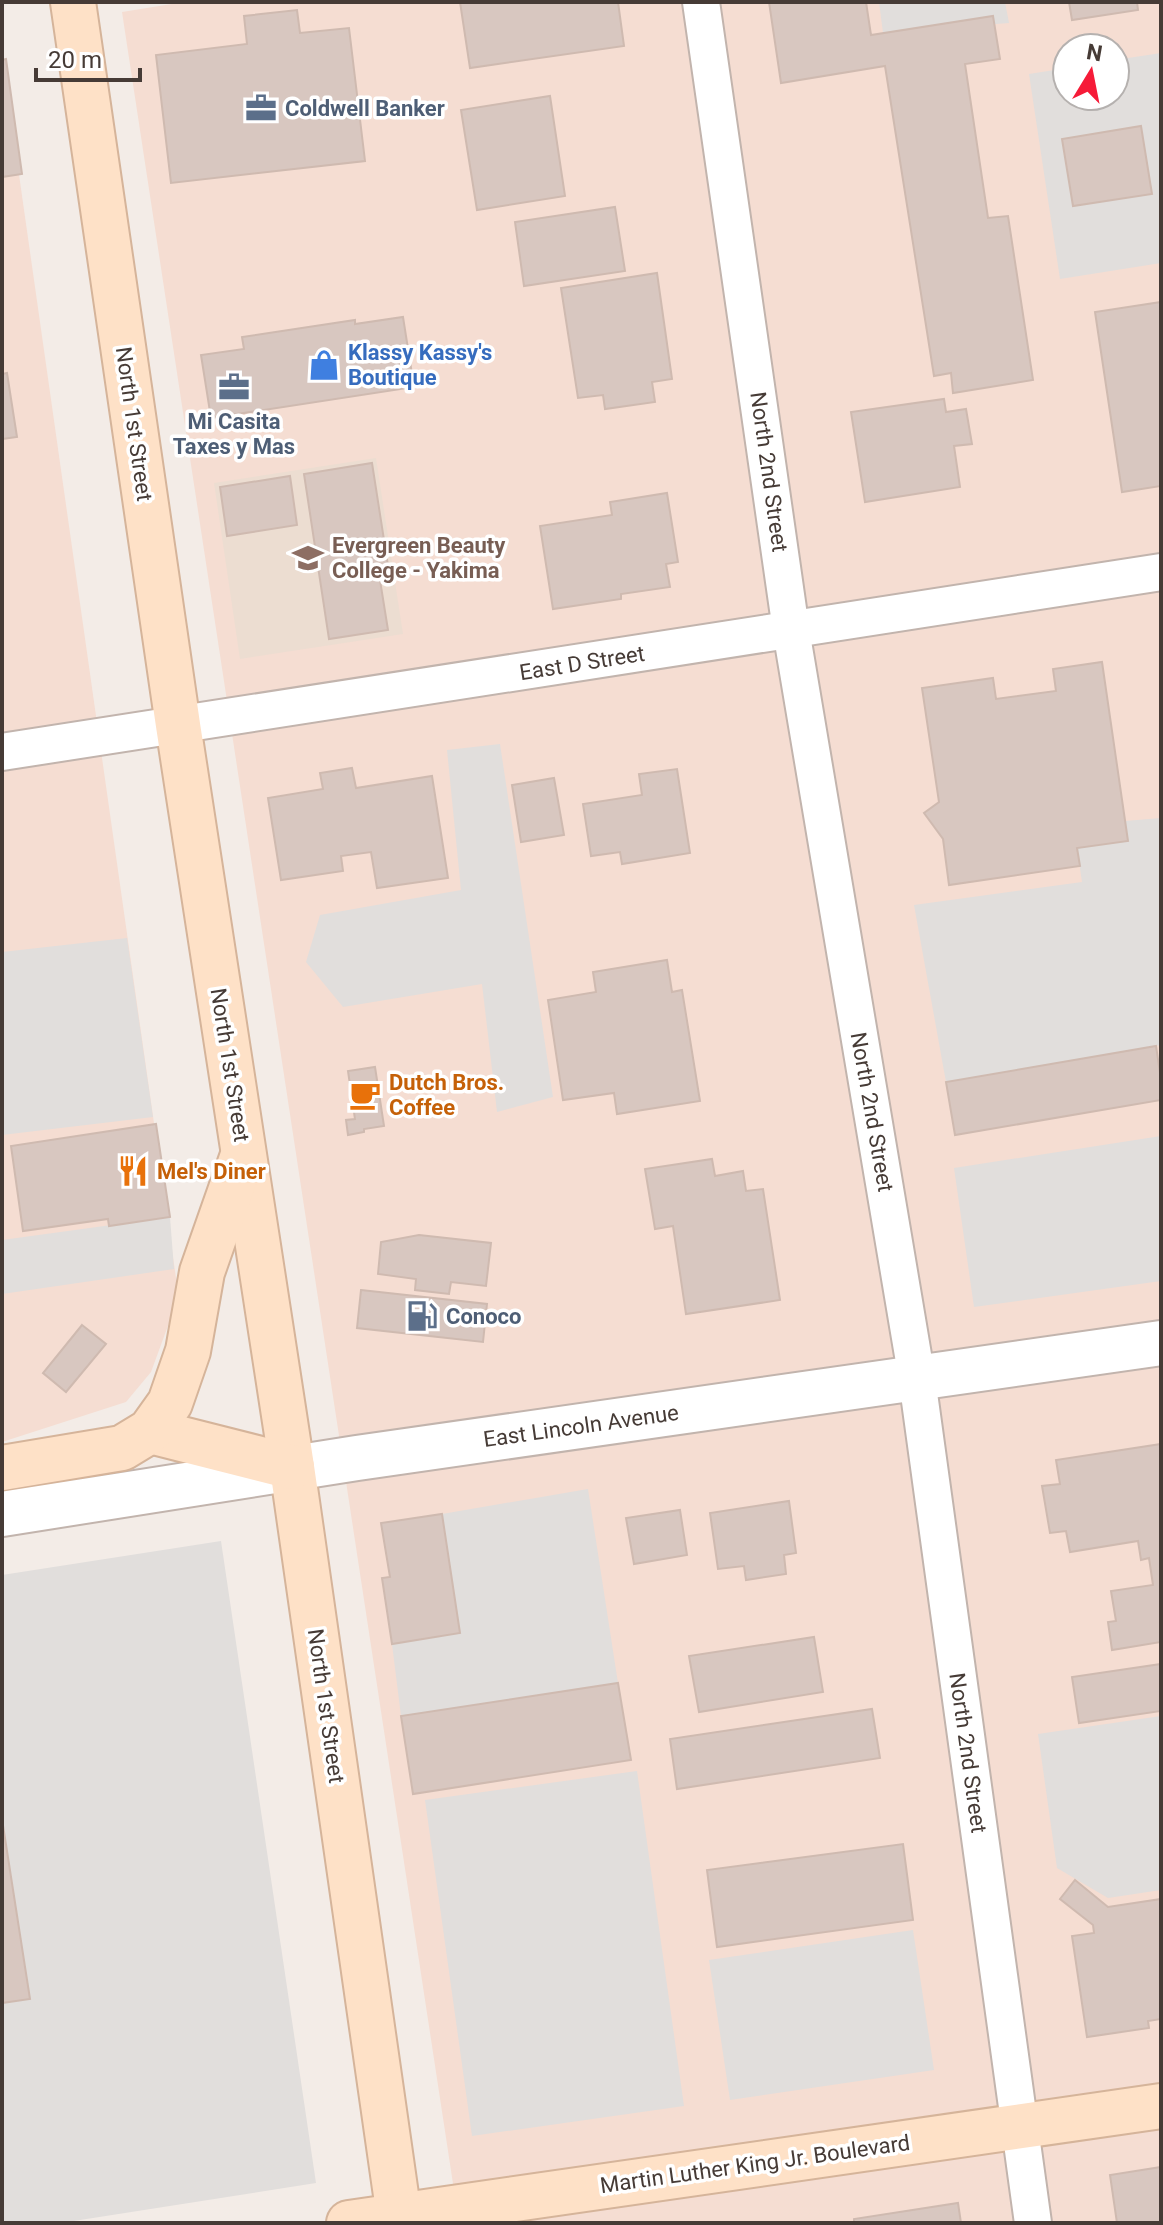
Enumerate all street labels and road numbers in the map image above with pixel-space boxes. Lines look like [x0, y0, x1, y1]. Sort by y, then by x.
street label: North 1st Street [111, 345, 157, 503]
street label: North 2nd Street [745, 390, 793, 554]
street label: East D Street [518, 641, 646, 685]
street label: North 1st Street [205, 986, 255, 1144]
street label: North 2nd Street [846, 1030, 898, 1194]
street label: East Lincoln Avenue [482, 1400, 680, 1452]
street label: North 1st Street [303, 1627, 349, 1785]
street label: North 2nd Street [944, 1671, 992, 1835]
street label: Martin Luther King Jr. Boulevard [598, 2130, 912, 2198]

